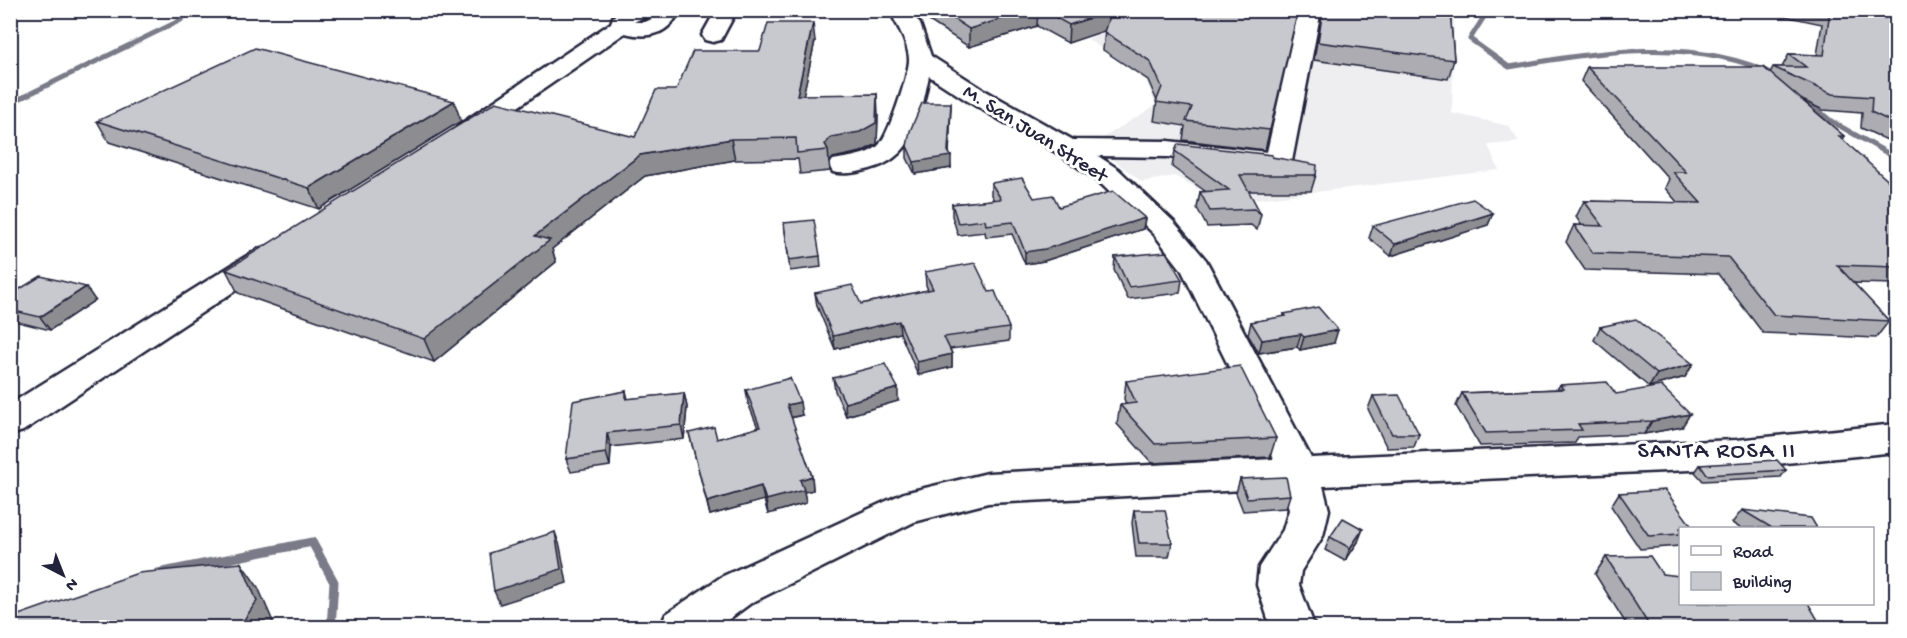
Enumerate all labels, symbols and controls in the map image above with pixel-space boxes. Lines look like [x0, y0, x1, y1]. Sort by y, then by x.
street label: M. San Juan Street [957, 80, 1113, 191]
district label: SANTA ROSA II [1637, 438, 1797, 467]
legend [1679, 527, 1874, 605]
text: Road [1733, 543, 1774, 564]
north arrow [33, 545, 93, 605]
text: N [60, 573, 81, 594]
text: Building [1732, 573, 1792, 594]

